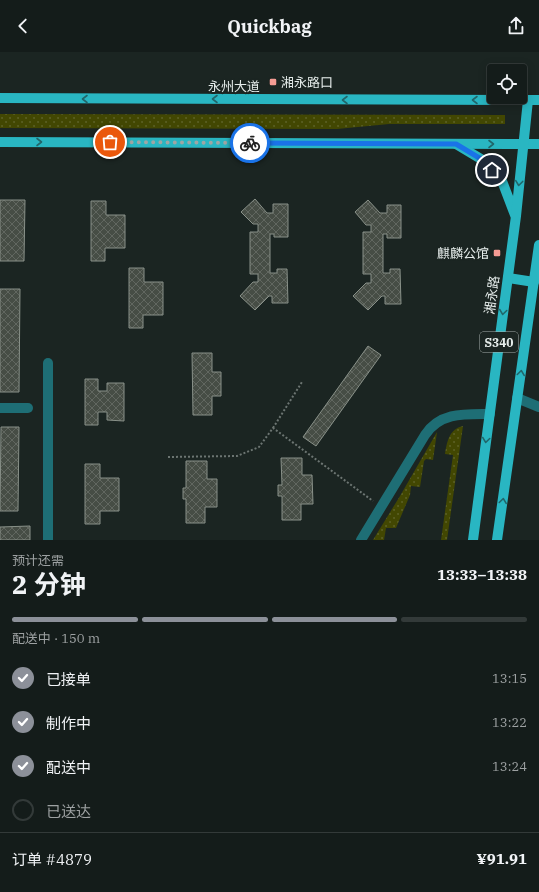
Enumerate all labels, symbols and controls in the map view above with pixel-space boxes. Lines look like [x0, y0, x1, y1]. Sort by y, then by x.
icon: back [12, 15, 34, 37]
text: Quickbag [227, 15, 312, 38]
icon: share [505, 15, 527, 37]
map controls [487, 64, 527, 104]
button: locate [487, 64, 527, 104]
place label: 湘永路口 [281, 74, 333, 91]
marker: 湘永路口 [268, 77, 278, 87]
street label: 永州大道 [208, 78, 260, 95]
one-way arrow [82, 95, 88, 103]
one-way arrow [212, 95, 218, 103]
one-way arrow [342, 96, 348, 104]
one-way arrow [472, 96, 478, 104]
courier [230, 123, 270, 163]
pin [93, 125, 127, 159]
icon: bag [99, 131, 121, 153]
icon: bike [239, 132, 261, 154]
one-way arrow [36, 138, 42, 146]
one-way arrow [488, 140, 494, 148]
pin [475, 153, 509, 187]
icon: home [481, 159, 503, 181]
one-way arrow [515, 180, 524, 186]
place label: 麒麟公馆 [437, 245, 489, 262]
marker: 麒麟公馆 [492, 248, 502, 258]
street label: 湘永路 [481, 274, 503, 316]
one-way arrow [499, 309, 508, 315]
road number: S340 [480, 332, 518, 352]
one-way arrow [516, 370, 525, 376]
one-way arrow [482, 437, 491, 444]
one-way arrow [498, 498, 507, 504]
text: 预计还需 [12, 552, 64, 569]
text: 13:33–13:38 [437, 565, 527, 584]
text: 2 分钟 [12, 567, 86, 601]
text: 配送中 · 150 m [12, 630, 100, 647]
icon: check [12, 667, 34, 689]
text: 已接单 [46, 670, 91, 689]
text: 13:15 [492, 670, 527, 687]
icon: check [12, 711, 34, 733]
text: 制作中 [46, 714, 91, 733]
text: 13:22 [492, 714, 527, 731]
icon: check [12, 755, 34, 777]
text: 配送中 [46, 758, 91, 777]
text: 13:24 [492, 758, 527, 775]
text: 已送达 [46, 802, 91, 821]
text: ¥91.91 [477, 849, 527, 868]
text: 订单 #4879 [12, 850, 92, 869]

